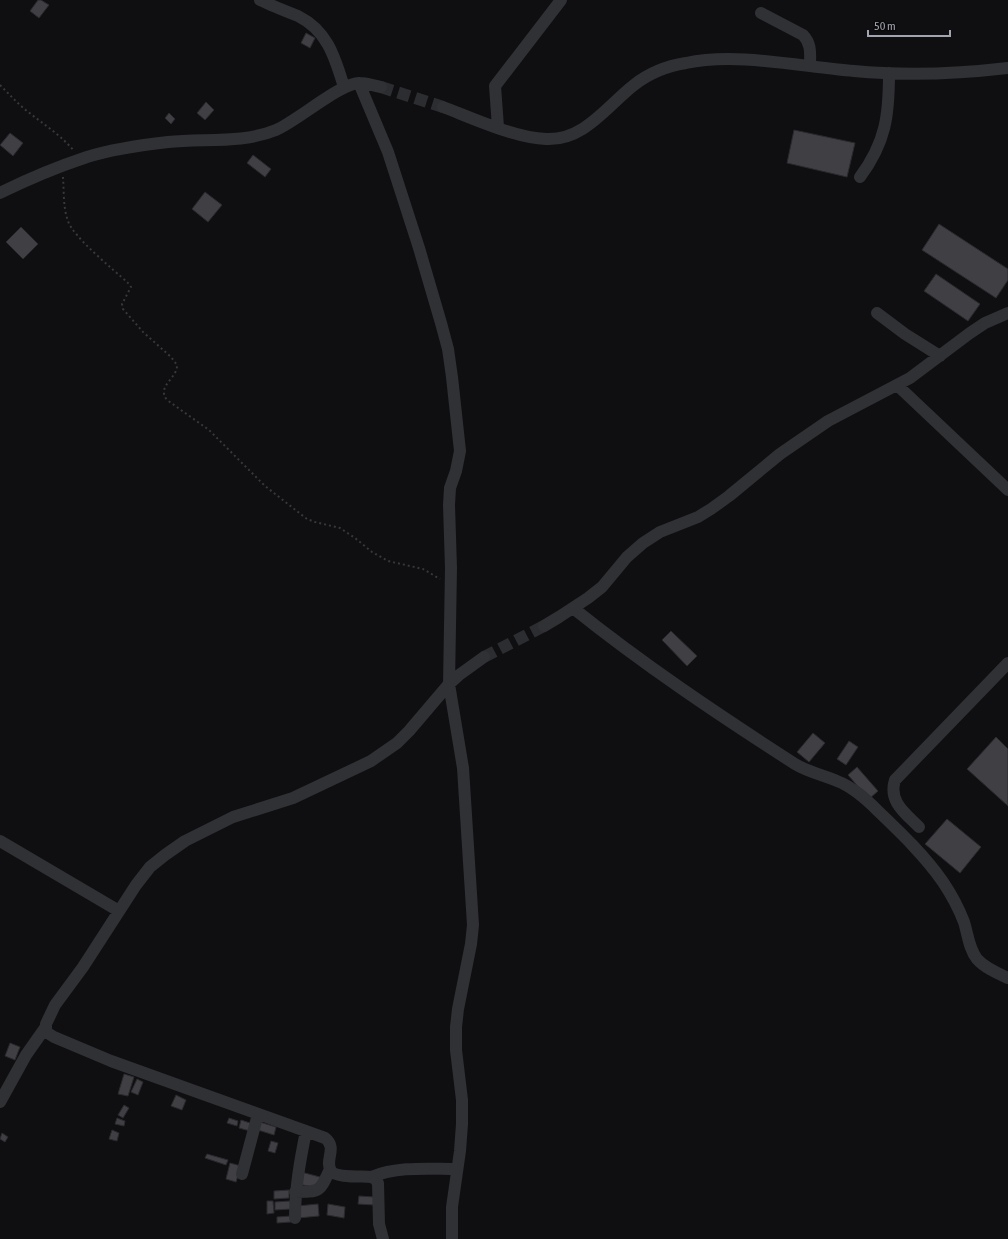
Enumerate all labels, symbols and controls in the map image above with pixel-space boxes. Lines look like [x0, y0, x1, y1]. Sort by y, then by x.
scale bar [868, 12, 950, 38]
text: 50 m [874, 19, 896, 33]

